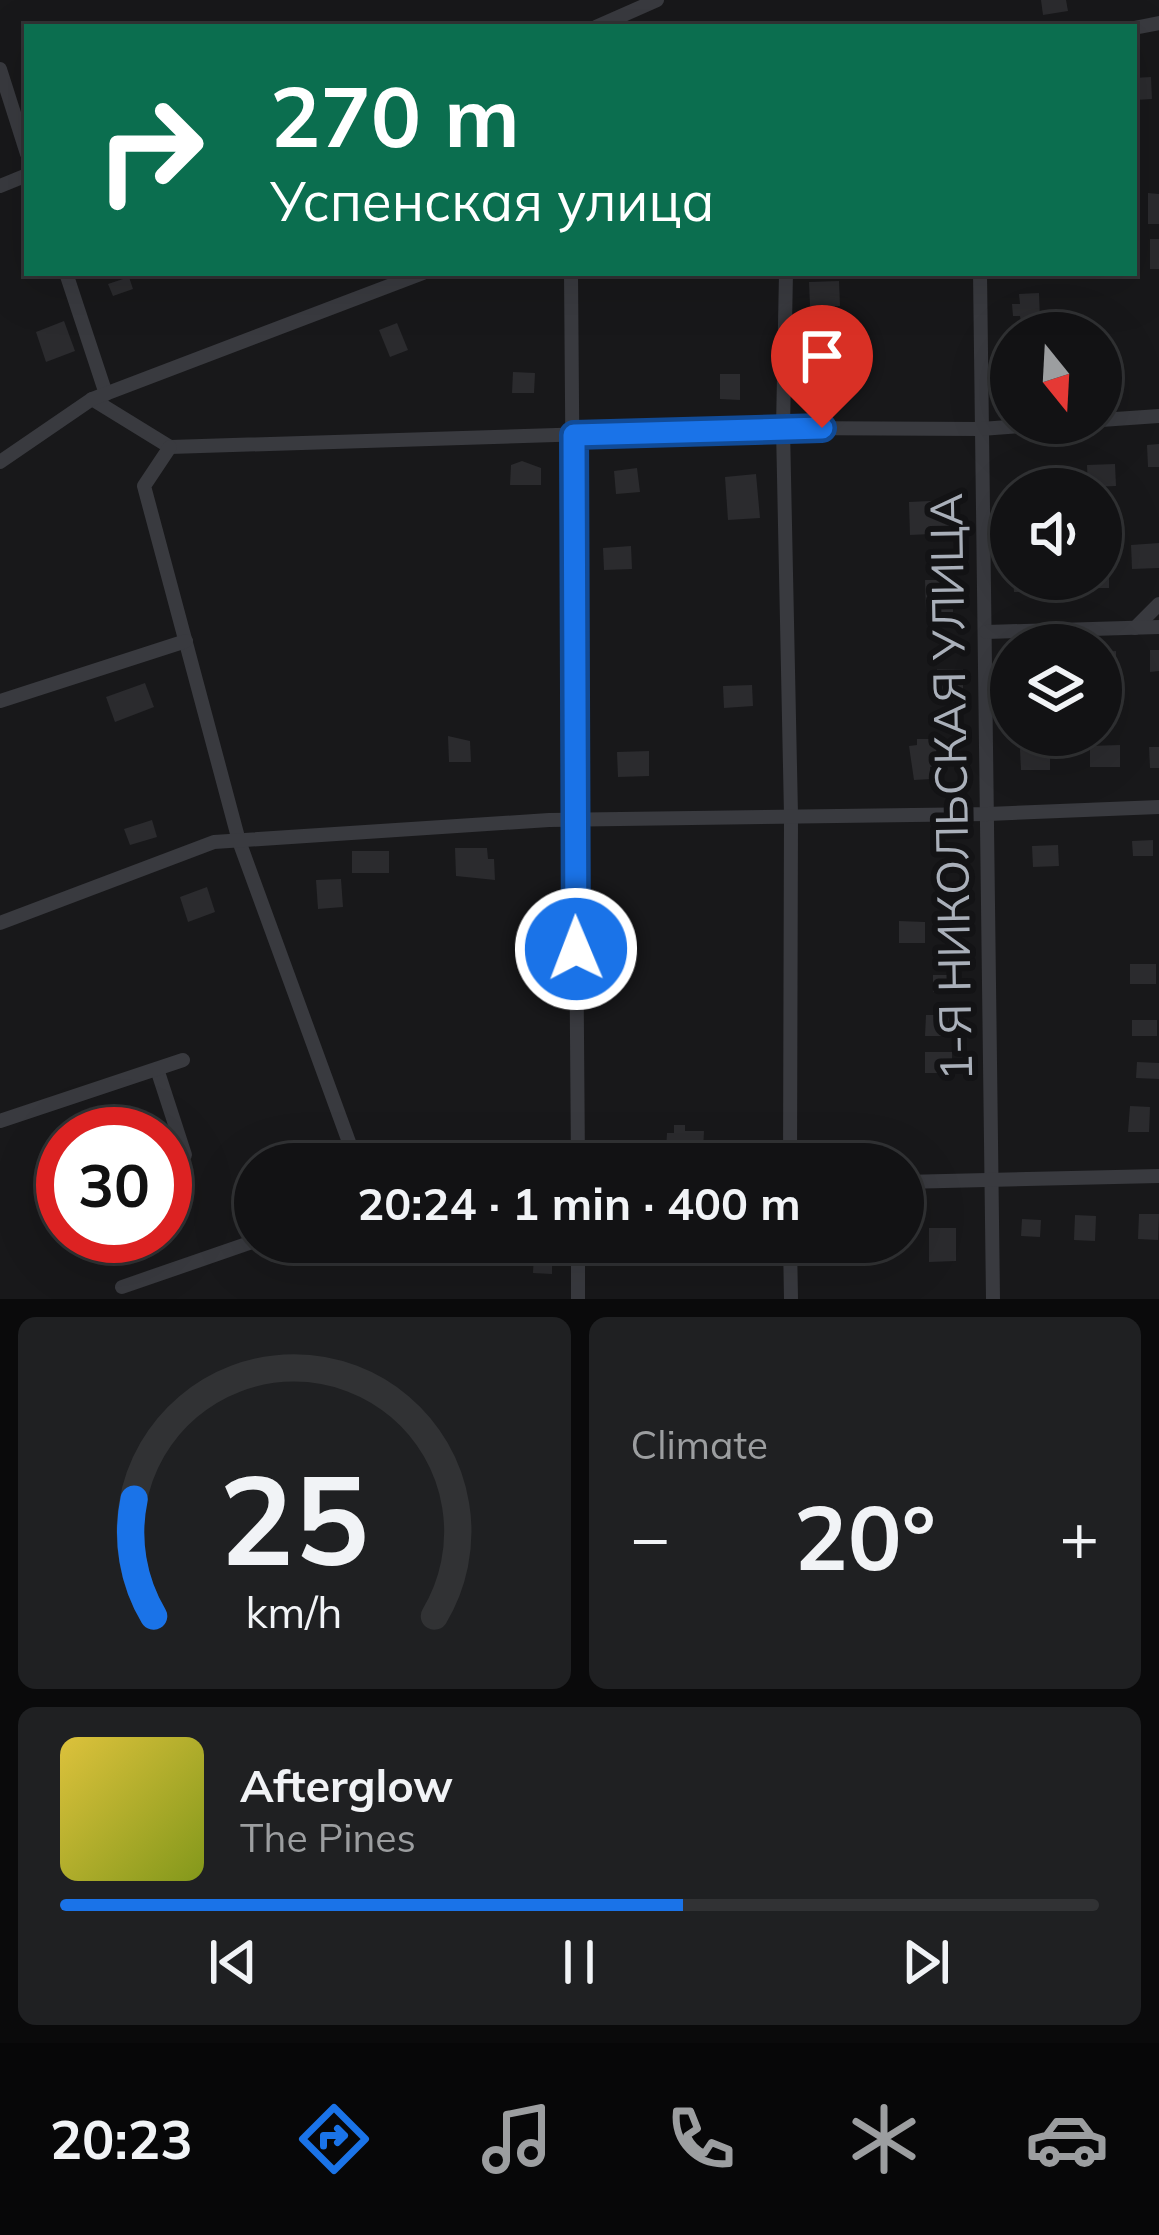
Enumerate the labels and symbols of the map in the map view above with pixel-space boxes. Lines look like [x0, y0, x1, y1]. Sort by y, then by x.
pin [771, 305, 873, 428]
north arrow [990, 312, 1122, 444]
street label: 1-Я НИКОЛЬСКАЯ УЛИЦА [917, 492, 983, 1082]
position arrow [513, 886, 639, 1012]
speed limit sign: 30 [36, 1107, 192, 1263]

